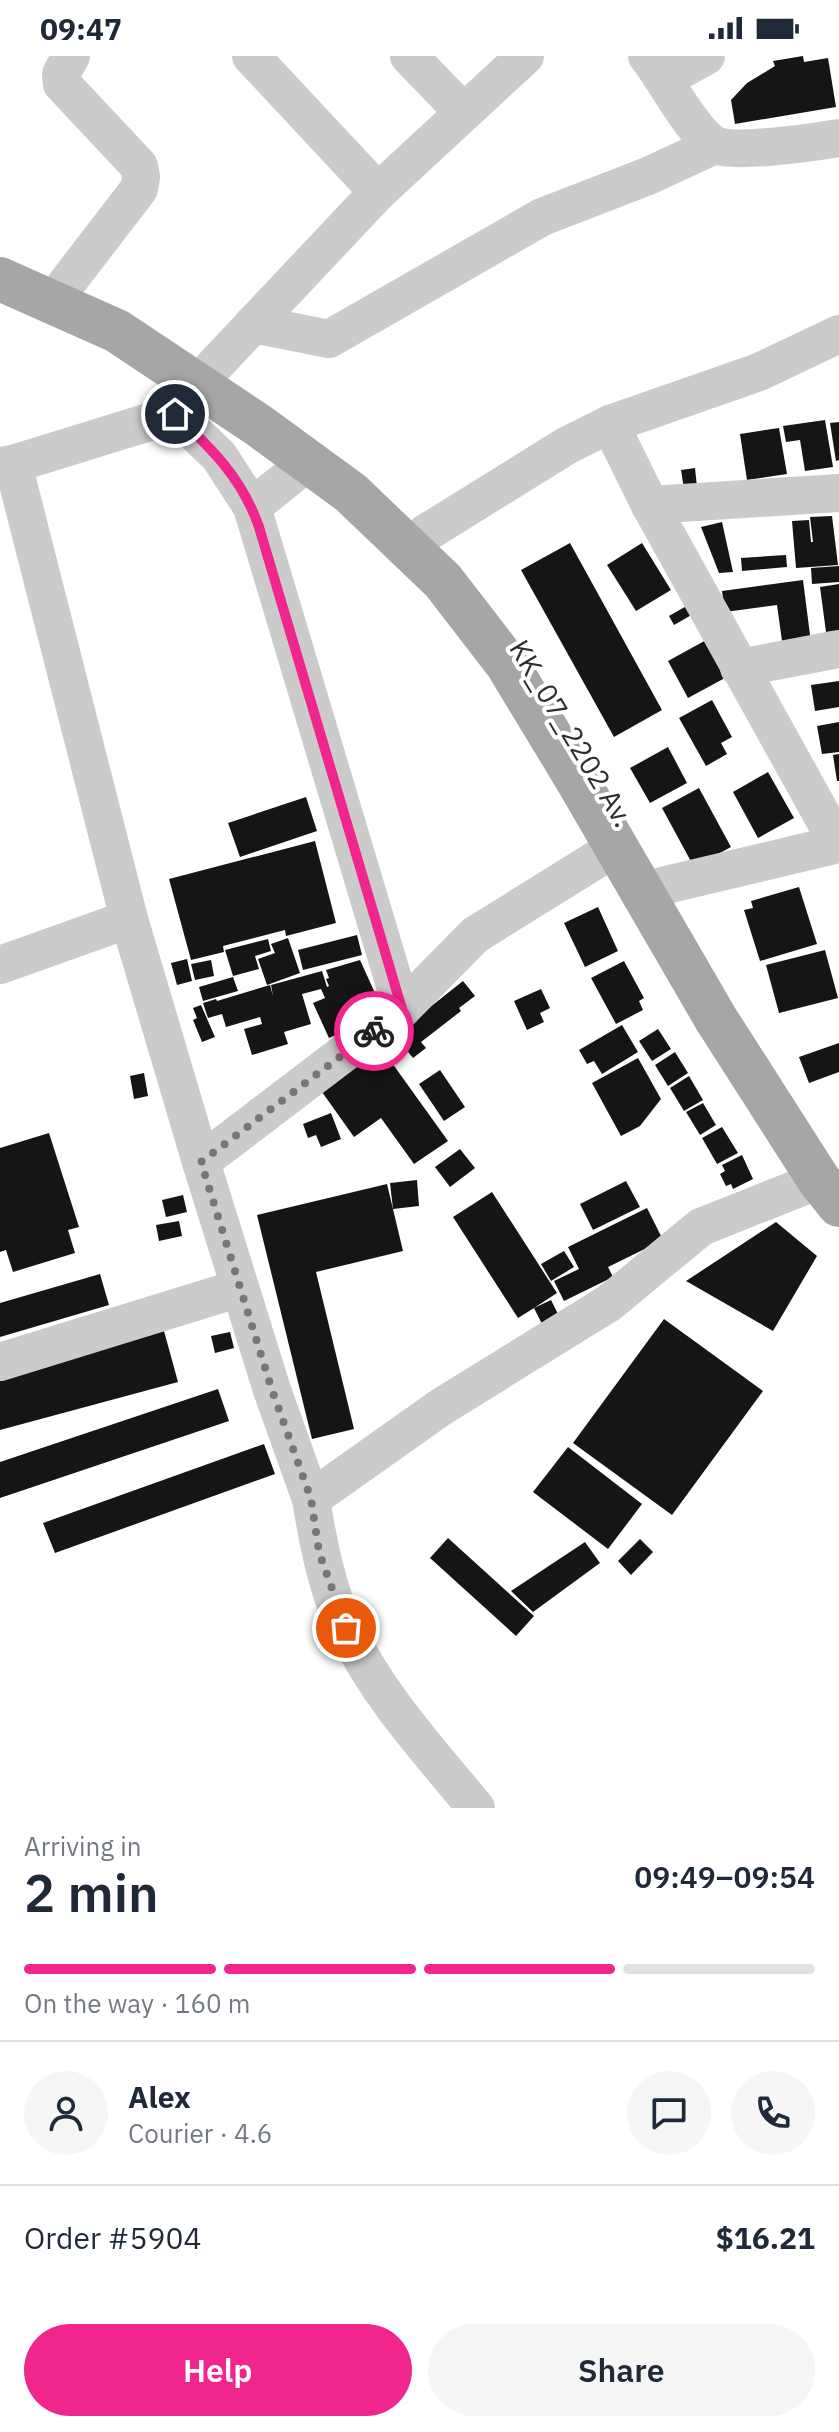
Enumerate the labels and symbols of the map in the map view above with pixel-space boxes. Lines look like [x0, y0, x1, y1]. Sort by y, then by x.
pin [141, 380, 209, 448]
street label: KK_07_2202 Av. [502, 633, 642, 833]
courier [334, 991, 414, 1071]
pin [312, 1594, 380, 1662]

